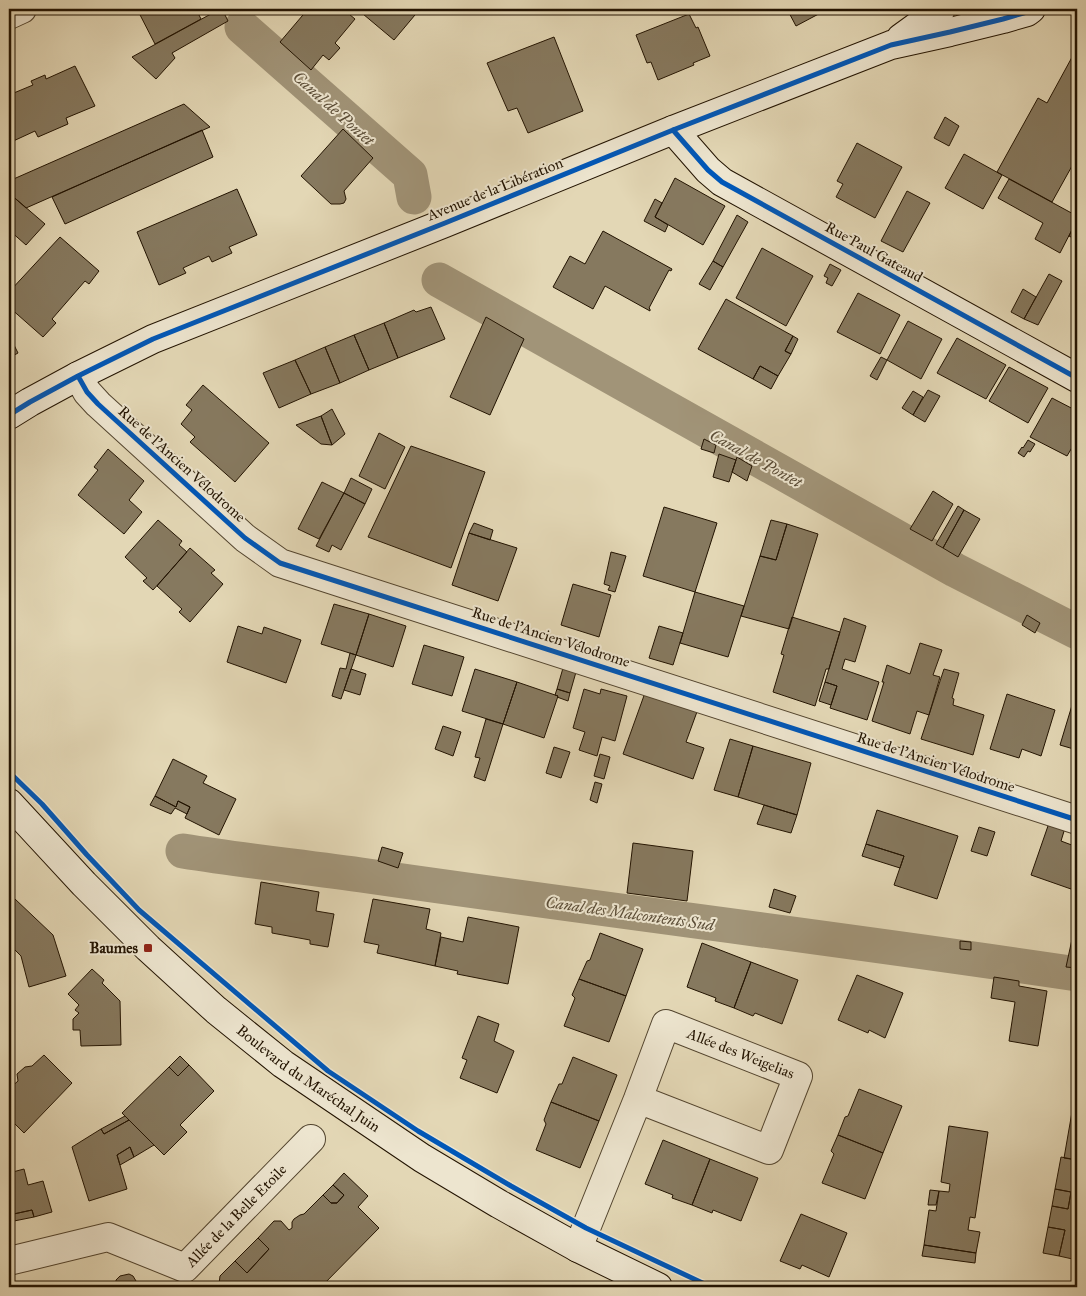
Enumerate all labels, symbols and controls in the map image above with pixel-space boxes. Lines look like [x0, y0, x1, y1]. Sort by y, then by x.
water label: Canal de Pontet [289, 67, 379, 150]
street label: Avenue de la Libération [424, 154, 565, 225]
street label: Rue Paul Gateaud [822, 218, 926, 286]
street label: Rue de l'Ancien Vélodrome [115, 402, 249, 526]
water label: Canal de Pontet [706, 425, 806, 492]
street label: Rue de l'Ancien Vélodrome [470, 603, 632, 671]
street label: Rue de l'Ancien Vélodrome [855, 728, 1017, 796]
water label: Canal des Malcontents Sud [545, 892, 717, 935]
place label: Baumes [89, 939, 139, 957]
marker: Baumes [142, 942, 154, 954]
street label: Boulevard du Maréchal Juin [233, 1021, 383, 1136]
street label: Allée des Weigelias [684, 1024, 797, 1083]
street label: Allée de la Belle Etoile [181, 1161, 290, 1272]

